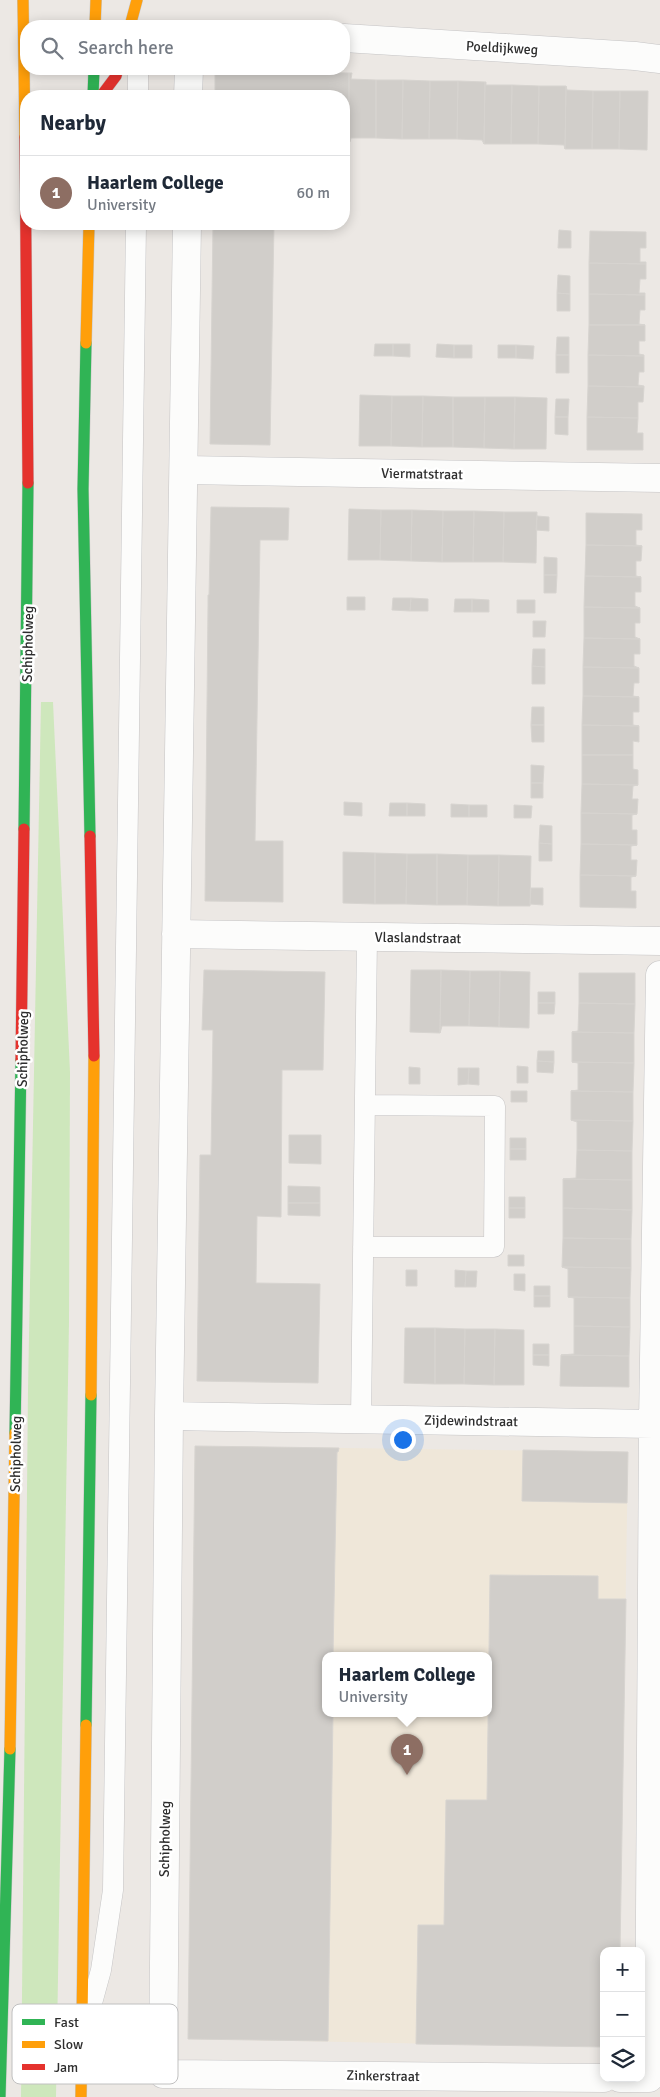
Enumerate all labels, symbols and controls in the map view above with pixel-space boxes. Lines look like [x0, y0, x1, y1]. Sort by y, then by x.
search box [20, 20, 350, 75]
icon: search [38, 34, 66, 62]
text: Search here [78, 36, 174, 60]
street label: Poeldijkweg [465, 38, 539, 58]
text: Nearby [40, 110, 106, 136]
text: Haarlem College [87, 171, 224, 195]
text: 1 [52, 183, 60, 203]
text: 60 m [296, 183, 330, 203]
text: University [87, 195, 156, 215]
street label: Viermatstraat [381, 465, 463, 483]
street label: Schipholweg [19, 606, 37, 682]
street label: Vlaslandstraat [374, 929, 462, 947]
street label: Schipholweg [14, 1011, 32, 1087]
street label: Zijdewindstraat [424, 1412, 518, 1430]
street label: Schipholweg [7, 1416, 25, 1492]
your location [390, 1427, 416, 1453]
popup [322, 1652, 492, 1717]
text: Haarlem College [339, 1663, 475, 1687]
text: University [339, 1687, 408, 1707]
pin: 1 [391, 1734, 423, 1775]
street label: Schipholweg [156, 1801, 174, 1877]
map controls [600, 1947, 645, 2082]
button: + [600, 1947, 645, 1992]
button: − [600, 1992, 645, 2037]
legend [12, 2004, 178, 2084]
text: Fast [54, 2014, 79, 2031]
text: Slow [54, 2036, 83, 2053]
button: layers [600, 2037, 645, 2082]
text: Jam [54, 2059, 78, 2076]
street label: Zinkerstraat [346, 2067, 420, 2085]

